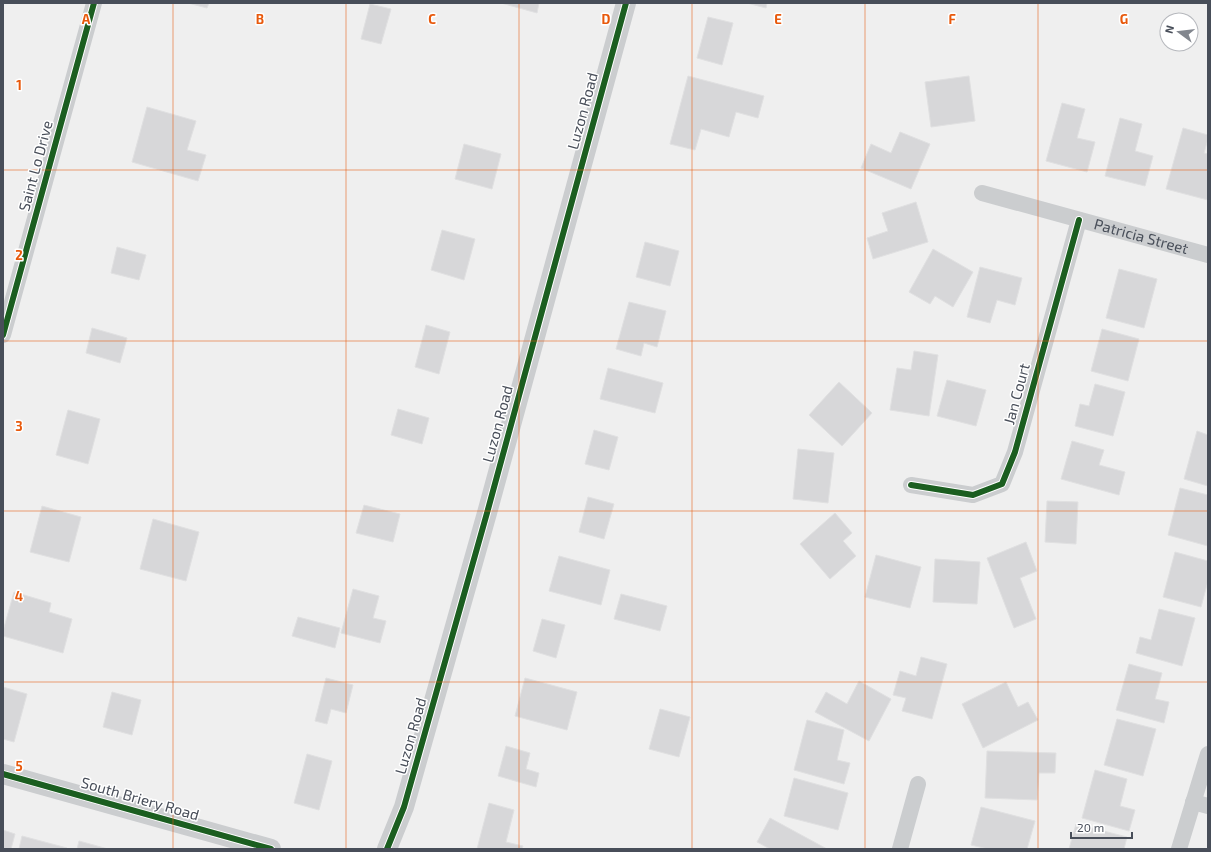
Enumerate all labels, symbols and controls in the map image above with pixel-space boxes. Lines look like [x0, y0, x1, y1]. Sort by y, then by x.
text: A [82, 11, 91, 27]
text: B [256, 11, 264, 27]
text: C [428, 11, 436, 27]
text: D [602, 11, 611, 27]
text: E [774, 11, 782, 27]
text: F [948, 11, 956, 27]
text: G [1120, 11, 1128, 27]
north arrow [1159, 12, 1199, 52]
text: N [1162, 24, 1176, 35]
street label: Luzon Road [563, 70, 601, 151]
text: 1 [16, 77, 22, 93]
street label: Saint Lo Drive [14, 118, 56, 213]
street label: Patricia Street [1092, 214, 1191, 257]
text: 2 [15, 247, 23, 263]
street label: Jan Court [999, 361, 1033, 426]
street label: Luzon Road [478, 383, 516, 464]
text: 3 [15, 418, 23, 434]
text: 4 [15, 588, 23, 604]
street label: Luzon Road [390, 695, 430, 776]
text: 5 [15, 758, 23, 774]
street label: South Briery Road [79, 773, 201, 823]
scale bar [1071, 814, 1132, 840]
text: 20 m [1077, 820, 1104, 834]

